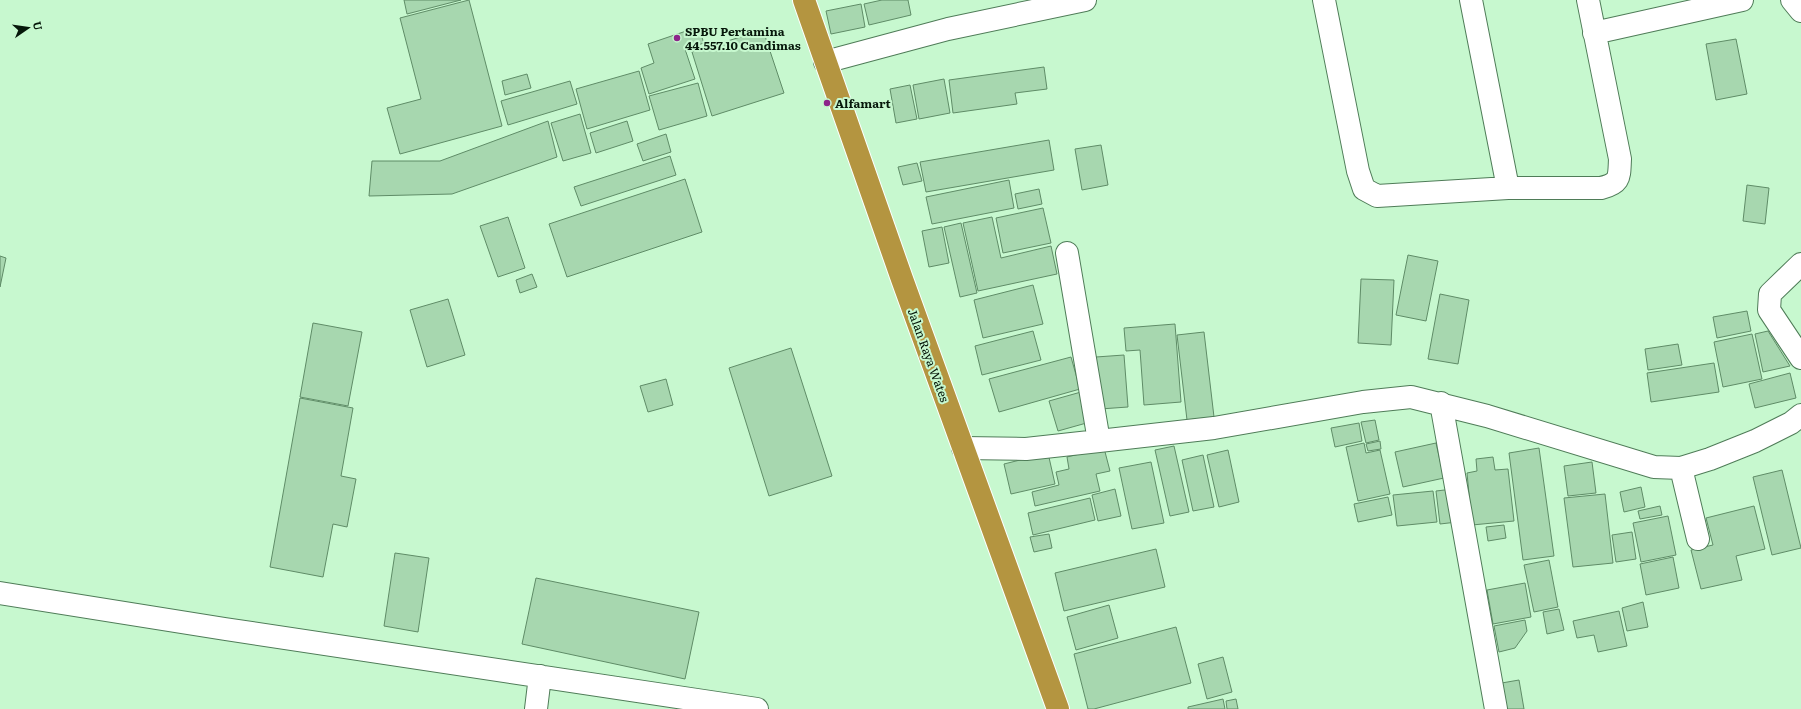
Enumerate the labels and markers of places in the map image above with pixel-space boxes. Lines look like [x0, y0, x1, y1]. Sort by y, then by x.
place label: SPBU Pertamina 44.557.10 Candimas [685, 22, 801, 54]
marker: SPBU Pertamina 44.557.10 Candimas [672, 33, 682, 43]
place label: Alfamart [835, 94, 892, 112]
marker: Alfamart [822, 98, 832, 108]

